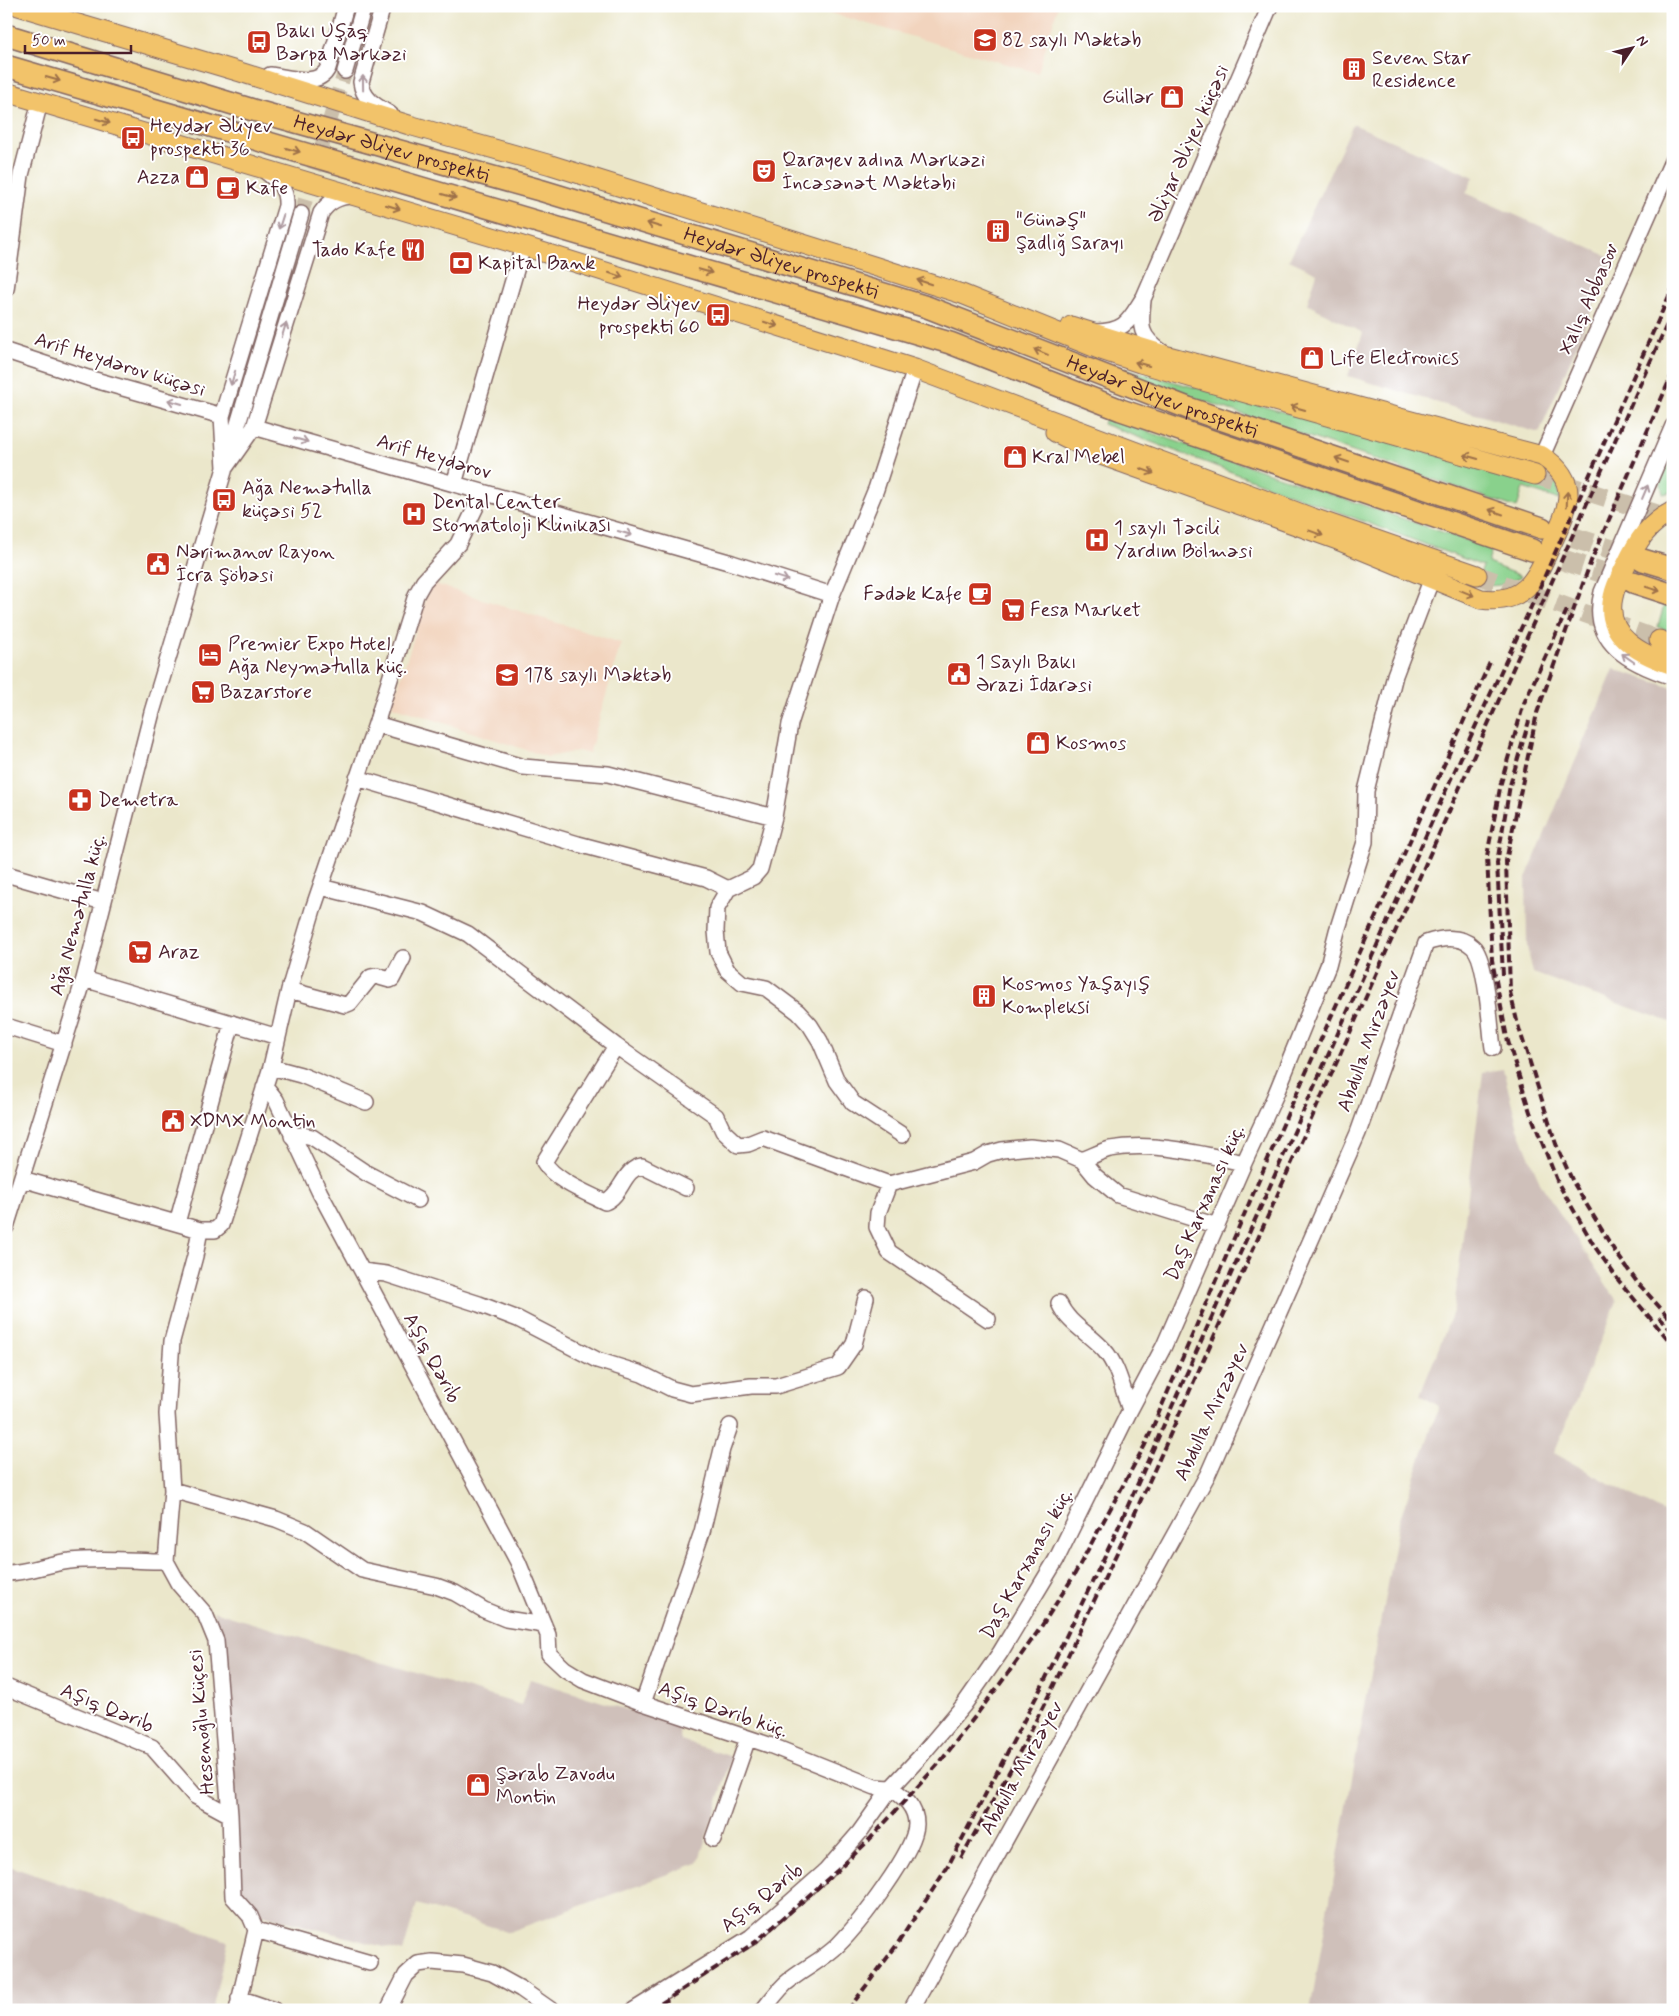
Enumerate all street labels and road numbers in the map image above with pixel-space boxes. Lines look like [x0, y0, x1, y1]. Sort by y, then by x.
street label: Əliyar Əliyev küçəsi [1142, 61, 1236, 227]
street label: Heydər Əliyev prospekti [291, 109, 493, 189]
street label: Heydər Əliyev prospekti [680, 221, 882, 305]
street label: Xalıq Abbasov [1552, 239, 1626, 359]
street label: Arif Heydərov küçəsi [31, 326, 209, 404]
street label: Heydər Əliyev prospekti [1063, 349, 1261, 444]
street label: Arif Heydərov [374, 428, 494, 486]
street label: Ağa Nemətulla küç. [43, 831, 113, 999]
street label: Abdulla Mirzəyev [1331, 966, 1407, 1116]
street label: Daş Karxanası küç. [1158, 1120, 1252, 1286]
street label: Aşıq Qərib [396, 1308, 468, 1408]
street label: Abdulla Mirzəyev [1168, 1338, 1256, 1485]
street label: Daş Karxanası küç. [974, 1484, 1080, 1644]
street label: Hesenoğlu Küçesi [182, 1648, 222, 1796]
street label: Aşıq Qərib küç. [655, 1675, 791, 1745]
street label: Aşıq Qərib [56, 1677, 158, 1739]
street label: Abdulla Mirzəyev [974, 1696, 1070, 1840]
street label: Aşıq Qərib [715, 1856, 809, 1940]

